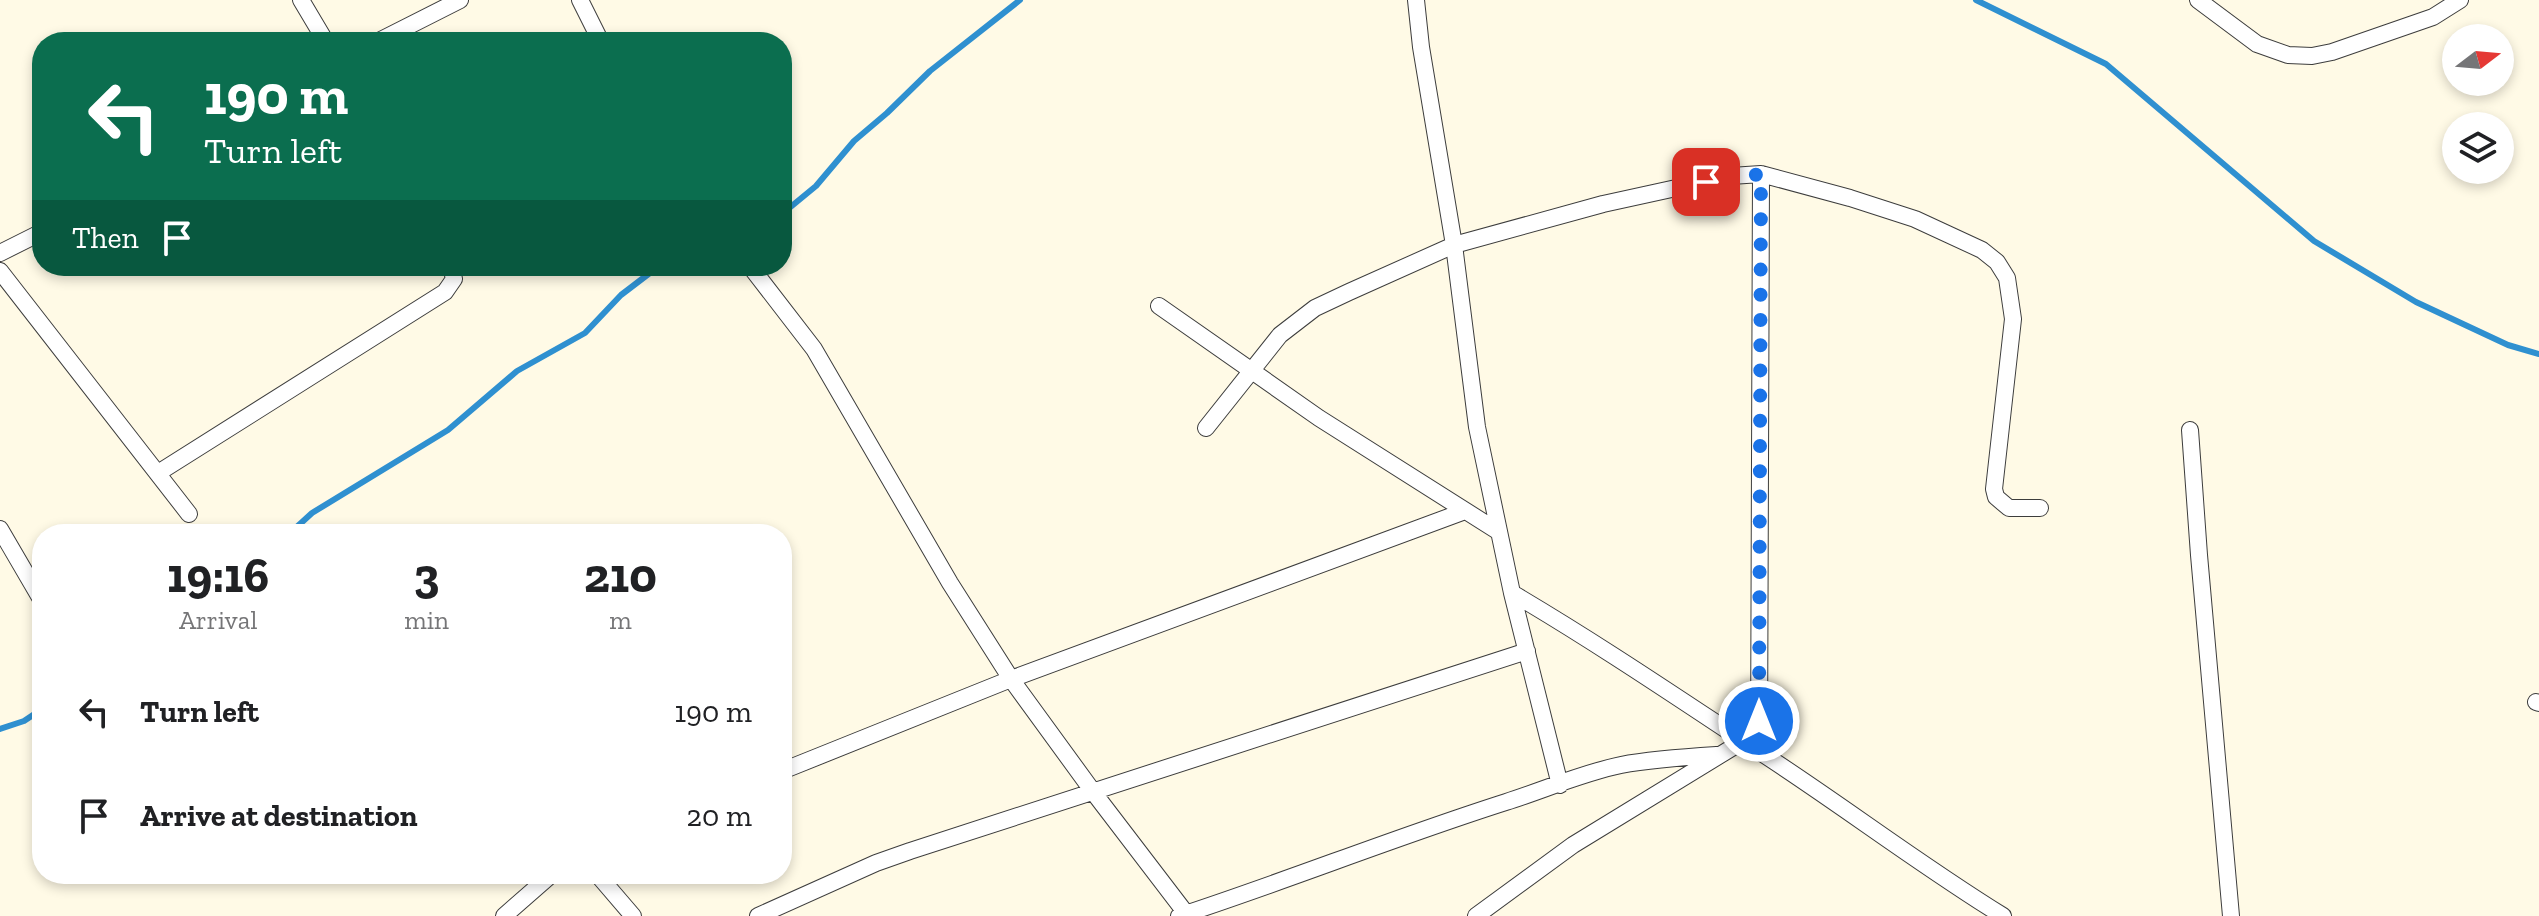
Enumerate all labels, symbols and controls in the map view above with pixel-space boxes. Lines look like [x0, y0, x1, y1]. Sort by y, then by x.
north arrow [2442, 24, 2514, 96]
map controls [2442, 24, 2514, 184]
text: 190 m [204, 61, 348, 128]
icon: left [72, 64, 176, 168]
button: layers [2442, 112, 2514, 184]
text: Turn left [204, 129, 342, 172]
pin [1672, 148, 1740, 216]
icon: arrive [1684, 160, 1728, 204]
icon: arrive [155, 216, 199, 260]
text: Then [72, 220, 139, 256]
text: 19:16 [167, 547, 269, 604]
text: 3 [414, 547, 439, 604]
text: 210 [584, 547, 657, 604]
text: Arrival [179, 604, 257, 636]
text: min [404, 604, 449, 636]
text: m [609, 604, 632, 636]
position arrow [1717, 679, 1801, 763]
icon: left [72, 690, 116, 734]
text: Turn left [140, 694, 259, 730]
text: 190 m [675, 694, 752, 730]
icon: arrive [72, 794, 116, 838]
text: Arrive at destination [140, 798, 417, 834]
text: 20 m [687, 798, 752, 834]

